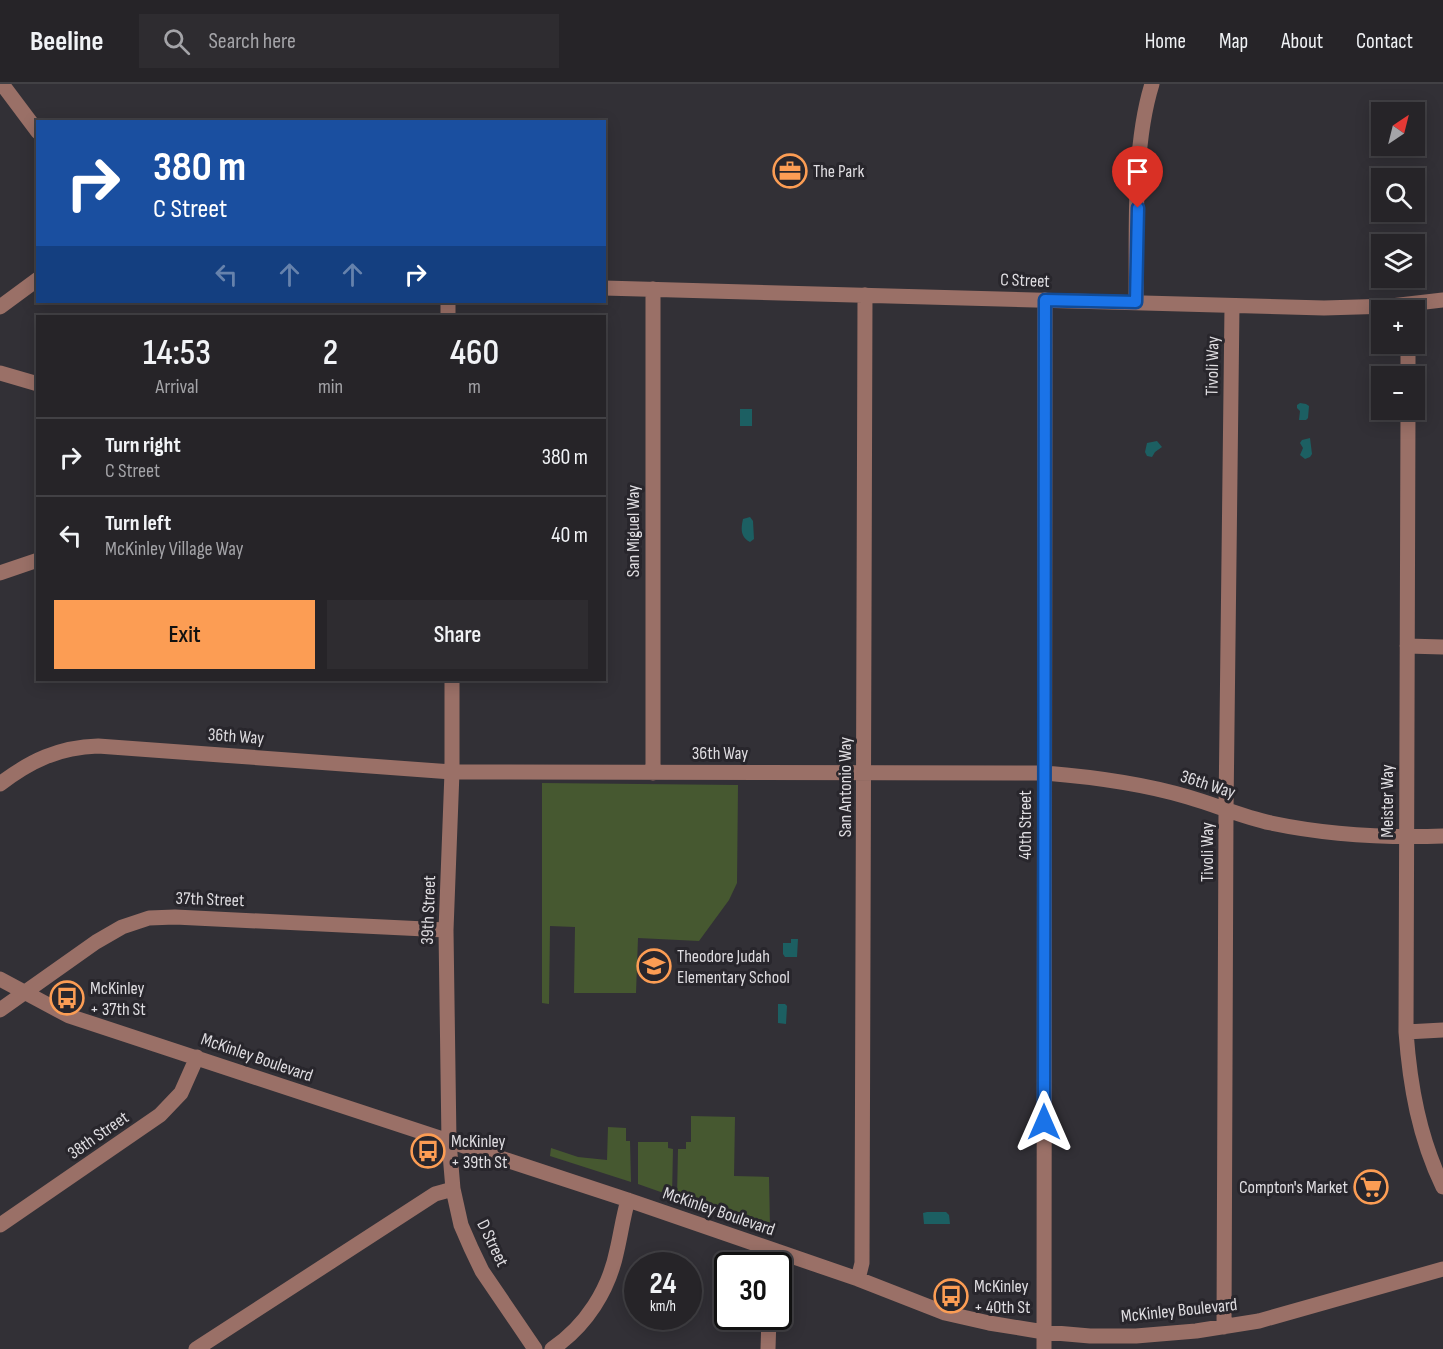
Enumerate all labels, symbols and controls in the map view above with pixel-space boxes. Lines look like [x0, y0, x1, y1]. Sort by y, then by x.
search box [139, 14, 559, 68]
text: Beeline [30, 25, 103, 58]
icon: search [160, 25, 193, 58]
text: Search here [208, 28, 296, 55]
text: Home [1145, 29, 1186, 54]
text: Map [1219, 29, 1248, 54]
text: About [1281, 29, 1323, 54]
text: Contact [1356, 29, 1413, 54]
north arrow [1371, 102, 1425, 156]
map controls [1371, 102, 1425, 420]
text: 380 m [153, 142, 246, 193]
icon: right [54, 144, 132, 222]
pin [1112, 146, 1163, 208]
office icon: The Park [772, 153, 808, 189]
icon: arrive [1121, 155, 1154, 188]
place label: The Park [813, 161, 864, 182]
button: search [1371, 168, 1425, 222]
text: C Street [153, 193, 227, 225]
button: layers [1371, 234, 1425, 288]
icon: left [210, 258, 243, 291]
icon: ahead [273, 258, 306, 291]
icon: ahead [336, 258, 369, 291]
icon: right [399, 258, 432, 291]
street label: C Street [1000, 269, 1051, 292]
button: + [1371, 300, 1425, 354]
text: 14:53 [143, 332, 211, 375]
text: 2 [323, 332, 338, 375]
text: 460 [450, 332, 499, 375]
street label: Tivoli Way [1201, 336, 1224, 396]
button: − [1371, 366, 1425, 420]
text: Arrival [155, 375, 198, 399]
text: min [318, 375, 343, 399]
text: m [468, 375, 481, 399]
text: Turn right [105, 432, 181, 459]
icon: right [54, 441, 87, 474]
text: 380 m [542, 444, 588, 471]
text: C Street [105, 459, 160, 483]
street label: San Miguel Way [623, 485, 644, 577]
text: Turn left [105, 510, 171, 537]
icon: left [54, 519, 87, 552]
text: 40 m [551, 522, 588, 549]
text: McKinley Village Way [105, 537, 244, 561]
button: Exit [54, 600, 315, 669]
button: Share [327, 600, 588, 669]
street label: 36th Way [207, 724, 265, 749]
street label: San Antonio Way [835, 737, 856, 837]
street label: 36th Way [692, 743, 748, 764]
street label: Meister Way [1377, 764, 1398, 838]
street label: 36th Way [1178, 766, 1238, 803]
street label: 40th Street [1015, 790, 1036, 860]
street label: Tivoli Way [1197, 822, 1218, 882]
street label: 39th Street [417, 874, 440, 945]
street label: 37th Street [175, 888, 245, 911]
place label: Theodore Judah Elementary School [677, 946, 790, 988]
school or university icon: Theodore Judah Elementary School [636, 948, 672, 984]
place label: McKinley + 37th St [90, 978, 146, 1020]
bus stop icon: McKinley + 37th St [49, 980, 85, 1016]
street label: McKinley Boulevard [198, 1029, 316, 1086]
position arrow [1012, 1090, 1076, 1154]
street label: 38th Street [64, 1107, 133, 1164]
place label: McKinley + 39th St [451, 1131, 508, 1173]
bus stop icon: McKinley + 39th St [410, 1133, 446, 1169]
supermarket icon: Compton's Market [1353, 1169, 1389, 1205]
place label: Compton's Market [1239, 1177, 1349, 1198]
street label: McKinley Boulevard [660, 1183, 778, 1240]
street label: D Street [472, 1216, 513, 1271]
speed limit sign: 30 [714, 1252, 792, 1330]
text: 24 [650, 1266, 676, 1302]
place label: McKinley + 40th St [974, 1276, 1031, 1318]
bus stop icon: McKinley + 40th St [933, 1278, 969, 1314]
street label: McKinley Boulevard [1120, 1294, 1238, 1327]
text: km/h [650, 1297, 676, 1316]

